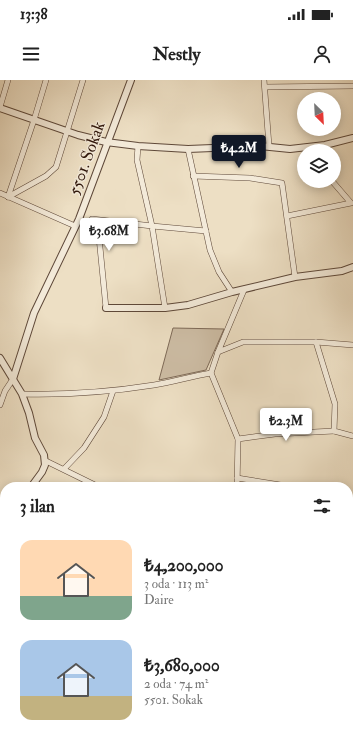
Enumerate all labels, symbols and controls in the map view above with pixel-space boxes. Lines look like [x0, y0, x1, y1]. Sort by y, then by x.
text: 13:38 [20, 5, 48, 24]
icon: menu [20, 43, 42, 65]
text: Nestly [153, 43, 200, 66]
icon: person [311, 43, 333, 65]
north arrow [297, 92, 341, 136]
map controls [297, 92, 341, 188]
street label: 5501. Sokak [63, 118, 110, 198]
pin: ₺4.2M [211, 135, 267, 169]
text: ₺4.2M [221, 140, 257, 156]
button: layers [297, 144, 341, 188]
pin: ₺3.68M [76, 218, 142, 252]
text: ₺3.68M [89, 223, 129, 239]
pin: ₺2.3M [258, 408, 314, 442]
text: ₺2.3M [269, 413, 303, 429]
icon: filters [311, 495, 333, 517]
text: 3 ilan [20, 496, 55, 517]
text: ₺4,200,000 [144, 555, 224, 576]
icon: home [52, 556, 100, 604]
text: 3 oda · 113 m² [144, 576, 209, 592]
text: Daire [144, 592, 174, 608]
text: ₺3,680,000 [144, 655, 220, 676]
icon: home [52, 656, 100, 704]
text: 2 oda · 74 m² [144, 676, 208, 692]
text: 5501. Sokak [144, 692, 203, 708]

